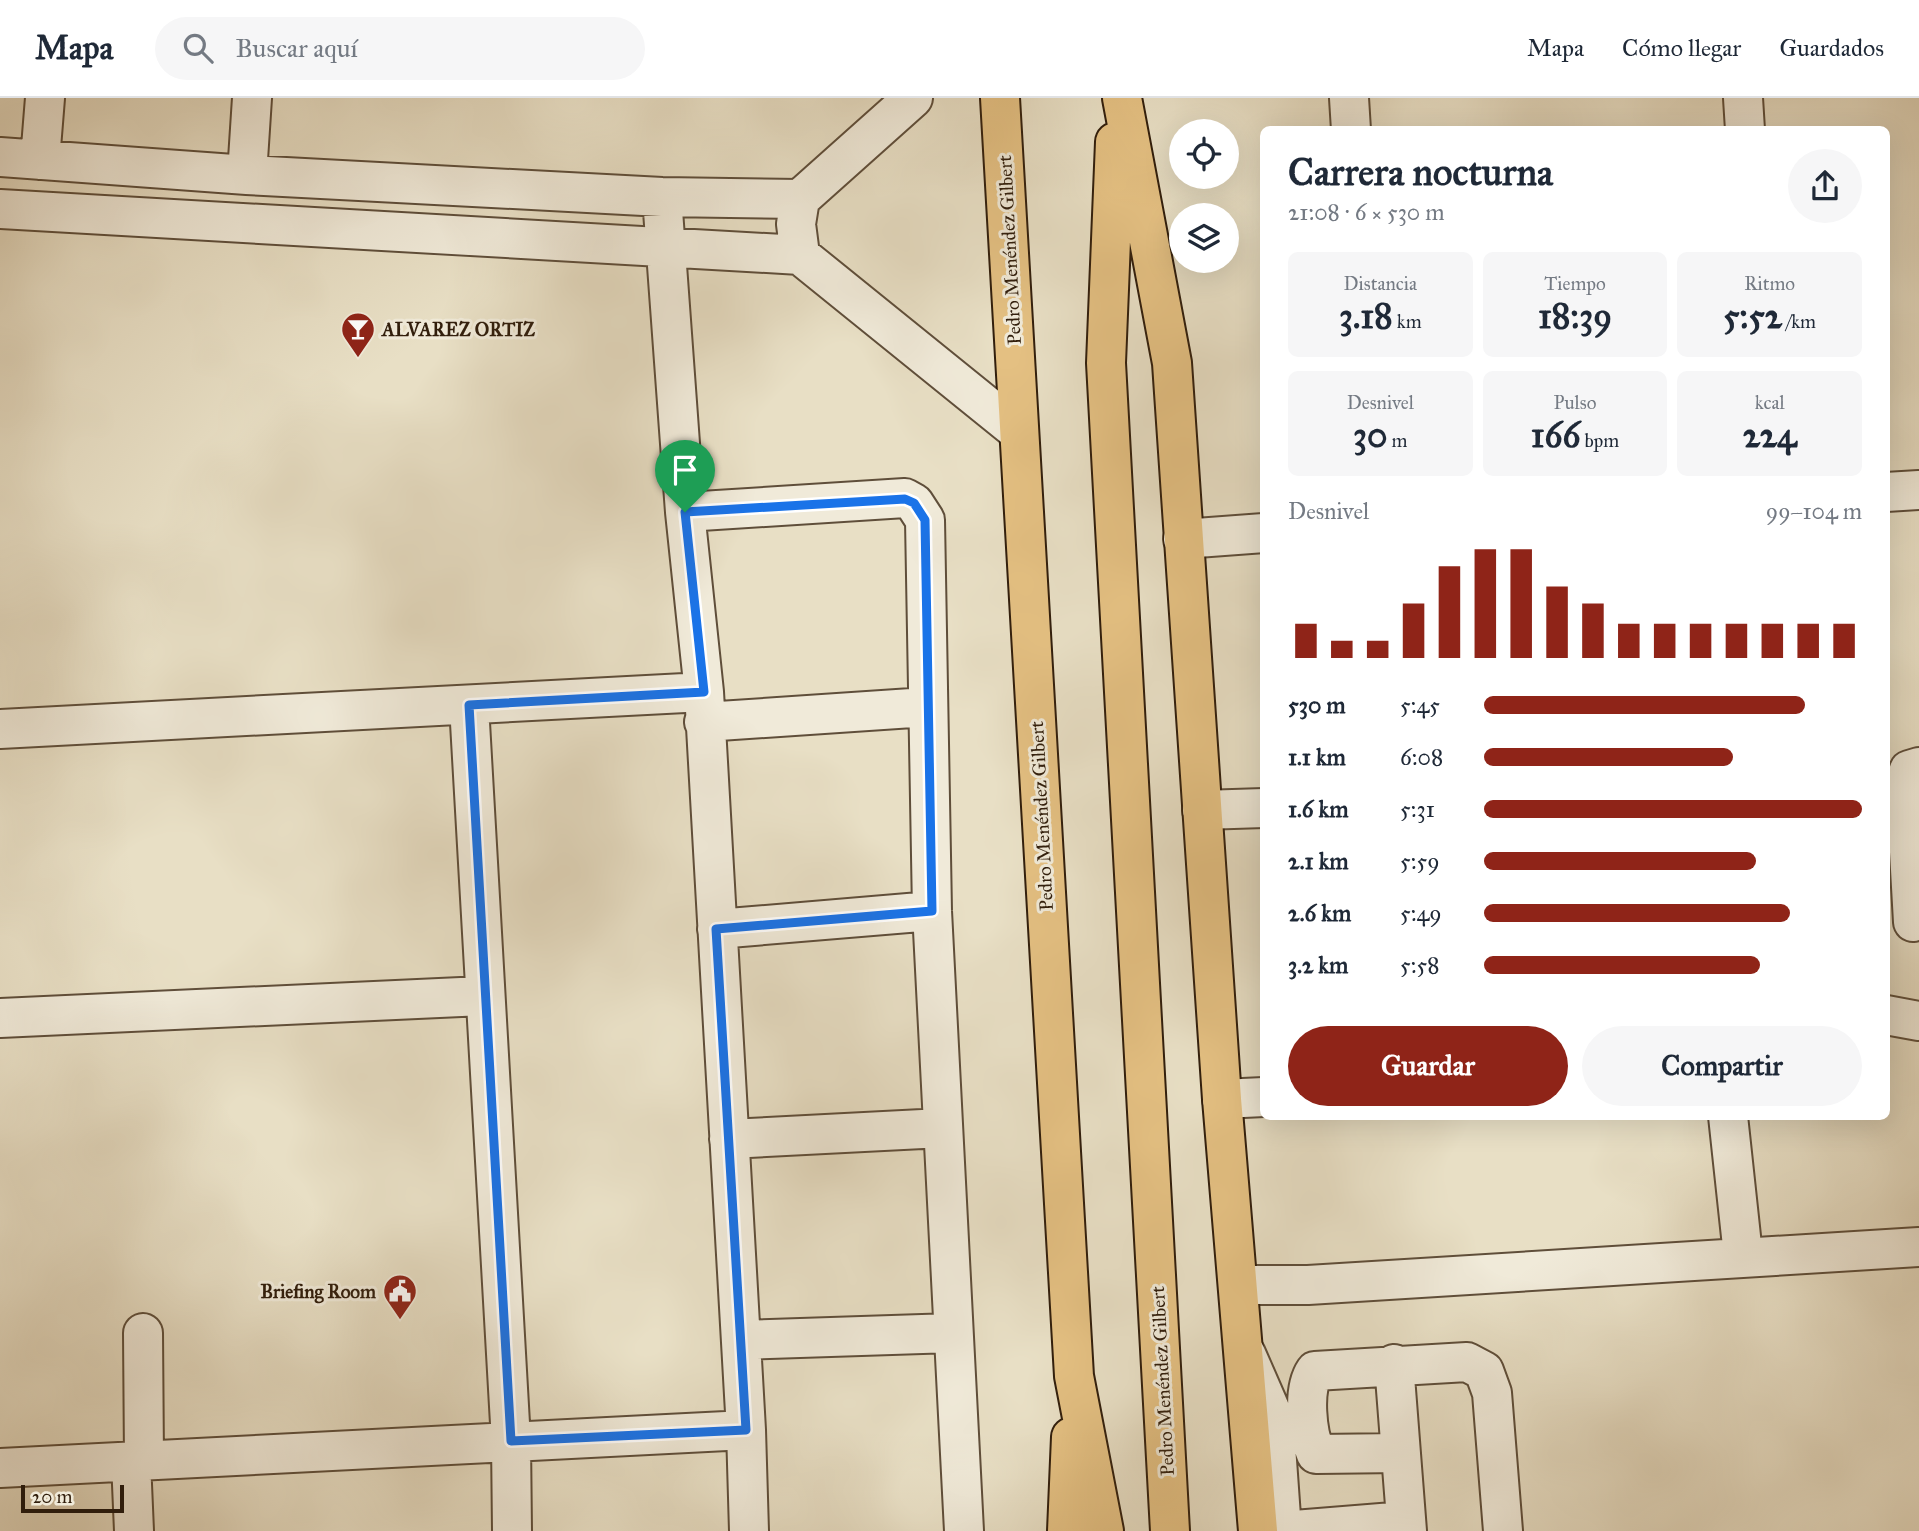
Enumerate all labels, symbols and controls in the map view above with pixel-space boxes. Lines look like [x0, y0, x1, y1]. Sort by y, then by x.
search box [155, 17, 645, 80]
text: Mapa [35, 28, 113, 68]
icon: search [179, 29, 217, 67]
text: Buscar aquí [235, 32, 358, 64]
text: Mapa [1527, 33, 1584, 63]
text: Cómo llegar [1622, 33, 1741, 63]
text: Guardados [1779, 33, 1884, 63]
map controls [1169, 119, 1239, 273]
button: locate [1169, 119, 1239, 189]
text: Carrera nocturna [1288, 149, 1553, 195]
button: share [1788, 149, 1862, 223]
street label: Pedro Menéndez Gilbert [993, 154, 1026, 345]
text: 21:08 · 6 × 530 m [1288, 198, 1445, 226]
button: layers [1169, 203, 1239, 273]
text: Distancia [1344, 272, 1417, 295]
text: Tiempo [1544, 272, 1606, 295]
text: Ritmo [1744, 272, 1795, 295]
text: 3.18 [1339, 295, 1393, 338]
text: 18:39 [1538, 295, 1612, 338]
text: 5:52 [1723, 295, 1782, 338]
bar icon: ALVAREZ ORTIZ [339, 310, 377, 359]
text: km [1393, 310, 1422, 333]
text: /km [1782, 310, 1816, 333]
place label: ALVAREZ ORTIZ [380, 318, 535, 341]
text: Desnivel [1347, 391, 1414, 414]
text: Pulso [1554, 391, 1596, 414]
text: kcal [1755, 391, 1785, 414]
text: 30 [1353, 414, 1387, 457]
text: 166 [1531, 414, 1580, 457]
text: 224 [1743, 414, 1797, 457]
text: m [1387, 429, 1408, 452]
text: bpm [1580, 429, 1619, 452]
pin [655, 440, 715, 512]
icon: arrive [666, 451, 704, 489]
text: Desnivel [1288, 497, 1369, 525]
text: 99–104 m [1766, 497, 1862, 525]
text: 530 m [1288, 691, 1346, 719]
text: 5:45 [1400, 691, 1440, 719]
street label: Pedro Menéndez Gilbert [1025, 720, 1058, 911]
text: 1.1 km [1288, 743, 1346, 771]
text: 6:08 [1400, 743, 1443, 771]
text: 1.6 km [1288, 795, 1349, 823]
text: 5:31 [1400, 795, 1435, 823]
text: 2.1 km [1288, 847, 1349, 875]
text: 5:59 [1400, 847, 1440, 875]
text: 2.6 km [1288, 899, 1351, 927]
text: 5:49 [1400, 899, 1442, 927]
text: 3.2 km [1288, 951, 1348, 979]
text: 5:58 [1400, 951, 1439, 979]
button: Guardar [1288, 1026, 1568, 1106]
button: Compartir [1582, 1026, 1862, 1106]
public building icon: Briefing Room [381, 1272, 419, 1321]
place label: Briefing Room [261, 1280, 376, 1304]
street label: Pedro Menéndez Gilbert [1146, 1285, 1179, 1476]
scale bar [21, 1482, 124, 1514]
text: 20 m [32, 1485, 73, 1508]

